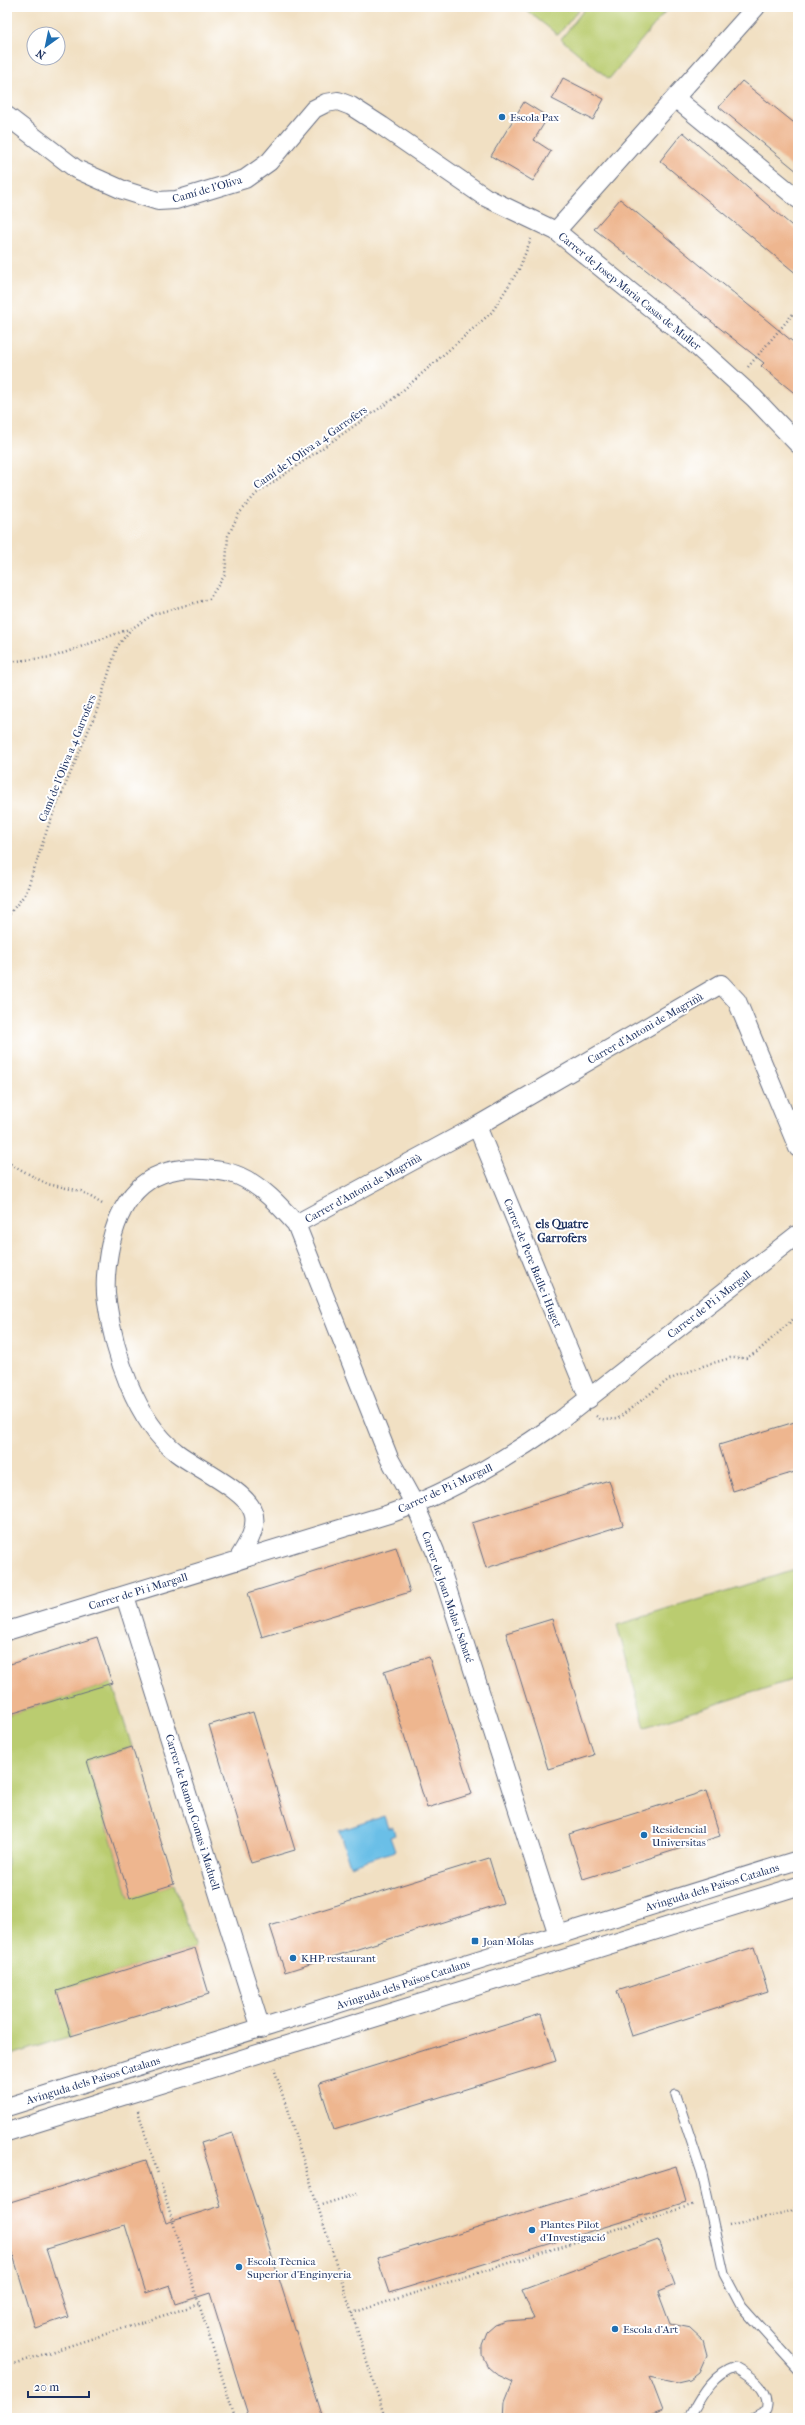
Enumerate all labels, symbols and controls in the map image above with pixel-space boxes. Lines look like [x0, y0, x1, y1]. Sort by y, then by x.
north arrow [26, 26, 66, 66]
text: N [33, 46, 48, 62]
place label: Escola Pax [510, 111, 559, 124]
marker: Escola Pax [497, 112, 507, 122]
street label: Camí de l'Oliva [171, 173, 244, 206]
street label: Carrer de Josep Maria Casas de Muller [556, 230, 704, 353]
street label: Camí de l'Oliva a 4 Garrofers [251, 403, 370, 492]
street label: Camí de l'Oliva a 4 Garrofers [36, 693, 99, 824]
street label: Carrer d'Antoni de Magriñà [585, 990, 706, 1067]
street label: Carrer d'Antoni de Magriñà [303, 1150, 425, 1226]
street label: Carrer de Pere Batlle i Huget [501, 1197, 564, 1330]
district label: els Quatre Garrofers [535, 1217, 589, 1245]
street label: Carrer de Pi i Margall [665, 1268, 754, 1341]
street label: Carrer de Pi i Margall [396, 1461, 495, 1516]
street label: Carrer de Joan Molas i Sabaté [419, 1530, 476, 1665]
street label: Carrer de Pi i Margall [87, 1570, 189, 1613]
street label: Carrer de Ramon Comas i Maduell [163, 1732, 223, 1892]
place label: Residencial Universitas [652, 1823, 707, 1849]
marker: Residencial Universitas [639, 1830, 649, 1840]
street label: Avinguda dels Països Catalans [643, 1861, 781, 1914]
place label: Joan Molas [482, 1935, 534, 1948]
marker: Joan Molas [470, 1936, 480, 1946]
place label: KHP restaurant [301, 1952, 376, 1965]
marker: KHP restaurant [288, 1953, 298, 1963]
street label: Avinguda dels Països Catalans [334, 1957, 472, 2013]
street label: Avinguda dels Països Catalans [24, 2054, 162, 2107]
place label: Plantes Pilot d'Investigació [540, 2218, 606, 2244]
marker: Plantes Pilot d'Investigació [527, 2225, 537, 2235]
place label: Escola Tècnica Superior d'Enginyeria [247, 2255, 352, 2281]
marker: Escola Tècnica Superior d'Enginyeria [234, 2262, 244, 2272]
place label: Escola d'Art [623, 2323, 678, 2336]
marker: Escola d'Art [610, 2324, 620, 2334]
scale bar [28, 2373, 89, 2399]
text: 20 m [34, 2380, 59, 2394]

